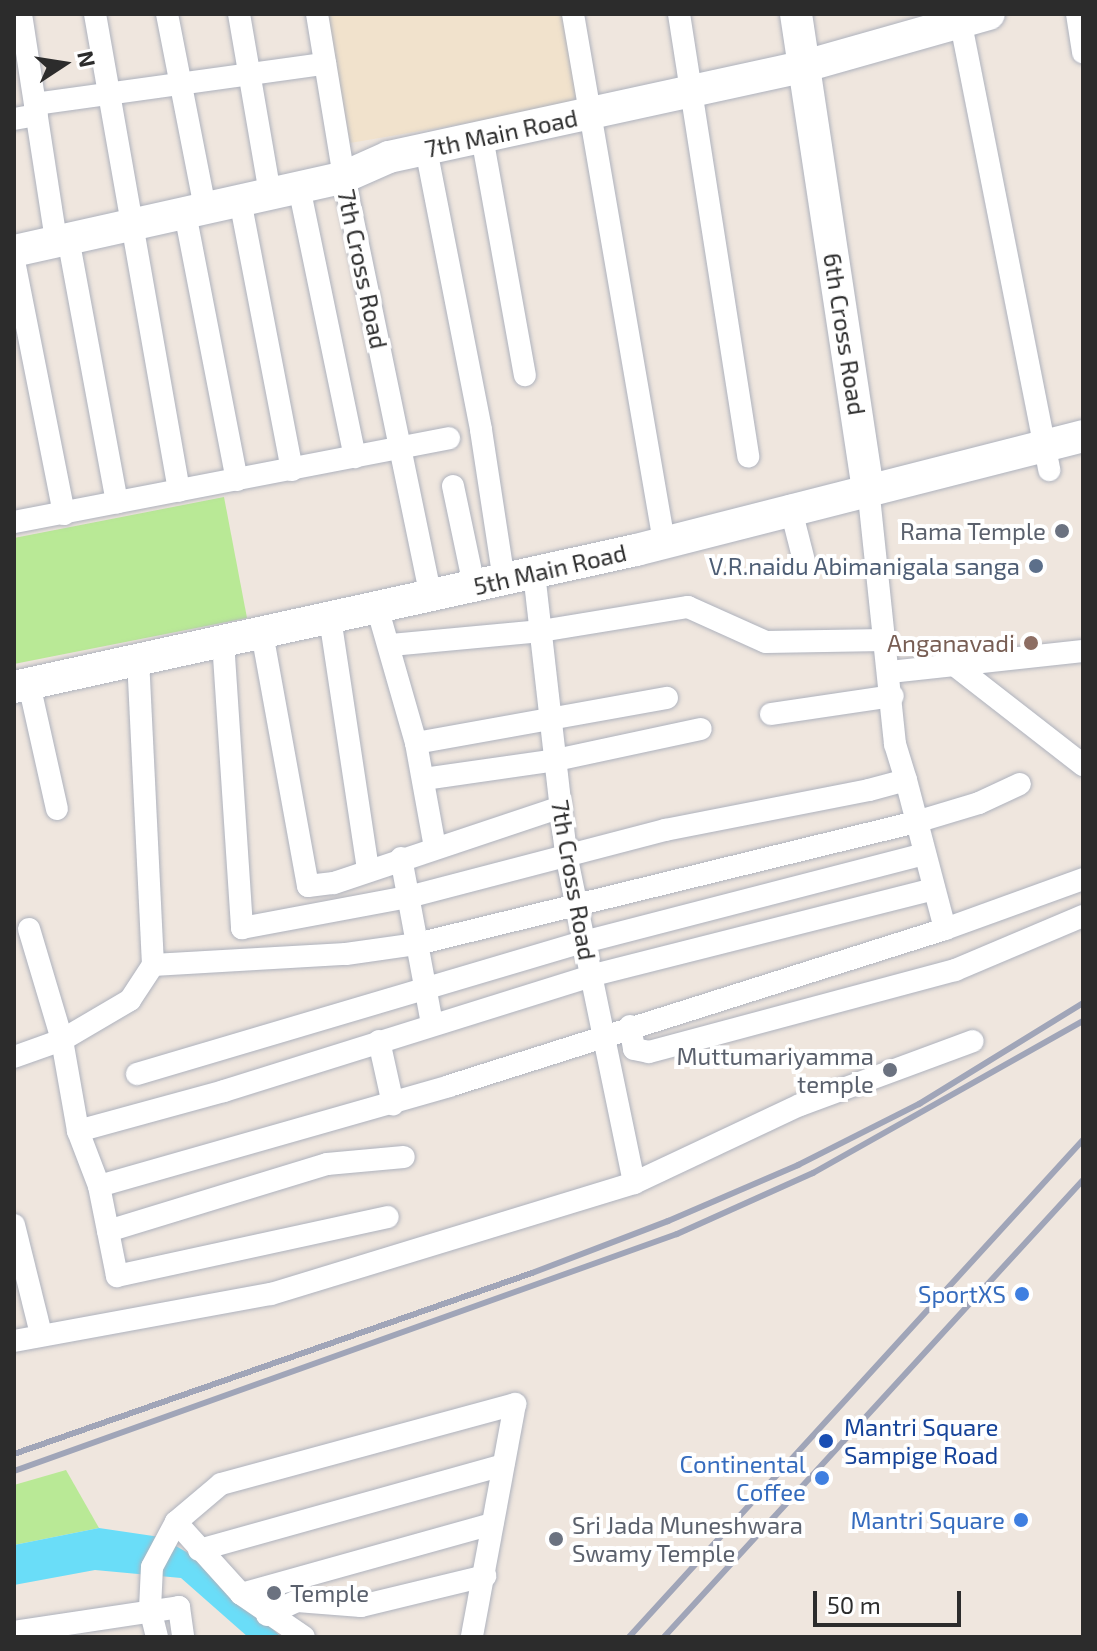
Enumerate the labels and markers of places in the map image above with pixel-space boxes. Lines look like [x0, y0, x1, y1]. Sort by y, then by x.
place label: Rama Temple [899, 517, 1046, 545]
marker: Rama Temple [1053, 522, 1071, 540]
place label: V.R.naidu Abimanigala sanga [708, 552, 1020, 580]
marker: V.R.naidu Abimanigala sanga [1027, 557, 1045, 575]
place label: Anganavadi [887, 629, 1015, 657]
marker: Anganavadi [1022, 634, 1040, 652]
place label: Muttumariyamma temple [677, 1042, 874, 1098]
marker: Muttumariyamma temple [881, 1061, 899, 1079]
place label: SportXS [918, 1280, 1006, 1308]
marker: SportXS [1013, 1285, 1031, 1303]
place label: Mantri Square Sampige Road [844, 1413, 998, 1469]
marker: Mantri Square Sampige Road [815, 1430, 837, 1452]
place label: Continental Coffee [679, 1450, 806, 1506]
marker: Continental Coffee [813, 1469, 831, 1487]
place label: Mantri Square [851, 1506, 1005, 1534]
place label: Sri Jada Muneshwara Swamy Temple [572, 1511, 803, 1567]
marker: Mantri Square [1012, 1511, 1030, 1529]
marker: Sri Jada Muneshwara Swamy Temple [547, 1530, 565, 1548]
place label: Temple [290, 1579, 369, 1607]
marker: Temple [265, 1584, 283, 1602]

